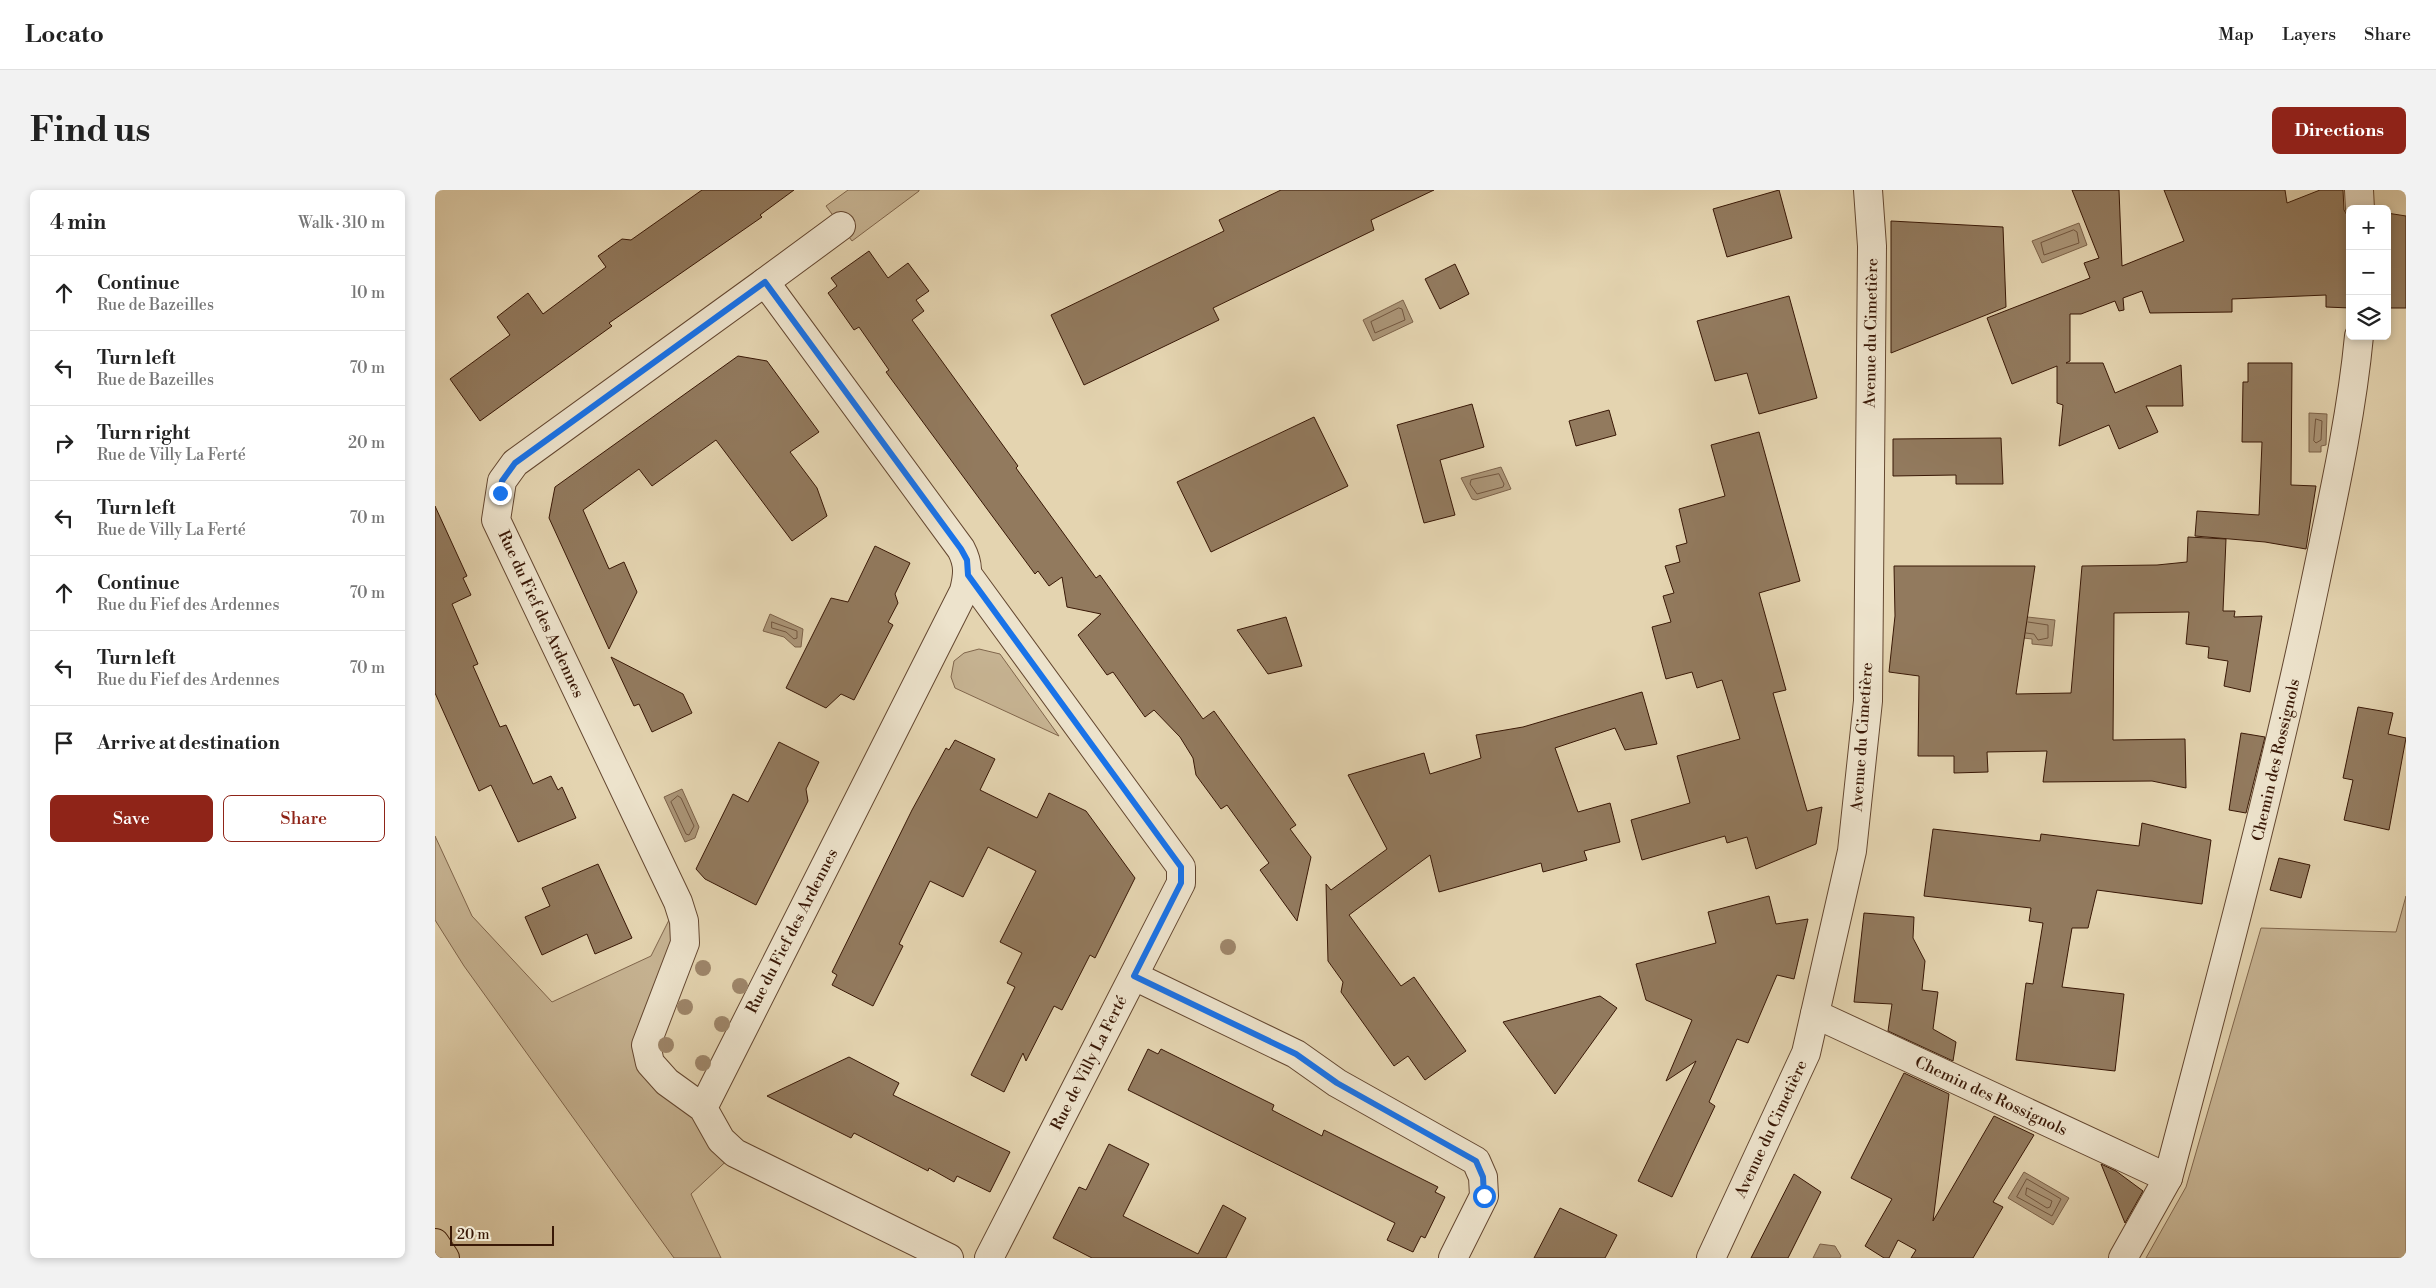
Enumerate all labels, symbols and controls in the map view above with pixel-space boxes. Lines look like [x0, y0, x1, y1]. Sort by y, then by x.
text: Locato [25, 20, 104, 50]
text: Map [2219, 23, 2254, 46]
text: Layers [2282, 23, 2336, 46]
text: Share [2364, 23, 2411, 46]
button: Directions [2272, 107, 2406, 154]
text: Find us [30, 109, 150, 152]
map controls [2346, 205, 2391, 340]
button: + [2346, 205, 2391, 250]
text: 4 min [50, 210, 106, 236]
text: Walk · 310 m [298, 213, 385, 233]
button: − [2346, 250, 2391, 295]
street label: Avenue du Cimetière [1860, 258, 1882, 409]
text: Continue [97, 271, 180, 295]
icon: ahead [50, 279, 78, 307]
text: 10 m [351, 283, 385, 303]
text: Rue de Bazeilles [97, 295, 214, 315]
button: layers [2346, 295, 2391, 340]
text: Turn left [97, 346, 176, 370]
icon: left [50, 354, 78, 382]
text: 70 m [349, 358, 385, 378]
text: Rue de Bazeilles [97, 370, 214, 390]
text: Turn right [97, 421, 190, 445]
icon: right [50, 429, 78, 457]
text: 20 m [348, 433, 385, 453]
text: Rue de Villy La Ferté [97, 445, 246, 465]
route end [489, 482, 512, 505]
text: Turn left [97, 496, 176, 520]
icon: left [50, 504, 78, 532]
text: 70 m [349, 508, 385, 528]
text: Rue de Villy La Ferté [97, 520, 246, 540]
street label: Rue du Fief des Ardennes [493, 527, 589, 701]
text: Continue [97, 571, 180, 595]
icon: ahead [50, 579, 78, 607]
text: 70 m [349, 583, 385, 603]
text: Rue du Fief des Ardennes [97, 595, 279, 615]
text: Turn left [97, 646, 176, 670]
icon: left [50, 654, 78, 682]
text: 70 m [349, 658, 385, 678]
street label: Avenue du Cimetière [1847, 662, 1877, 813]
text: Rue du Fief des Ardennes [97, 670, 279, 690]
street label: Chemin des Rossignols [2248, 677, 2304, 843]
icon: arrive [50, 729, 78, 757]
text: Arrive at destination [97, 731, 280, 755]
button: Save [50, 795, 213, 842]
button: Share [223, 795, 385, 842]
street label: Rue du Fief des Ardennes [742, 845, 842, 1017]
street label: Rue de Villy La Ferté [1046, 992, 1132, 1134]
street label: Chemin des Rossignols [1912, 1052, 2070, 1140]
street label: Avenue du Cimetière [1730, 1057, 1812, 1202]
route start [1473, 1185, 1496, 1208]
scale bar [450, 1223, 554, 1246]
text: 20 m [457, 1226, 489, 1244]

